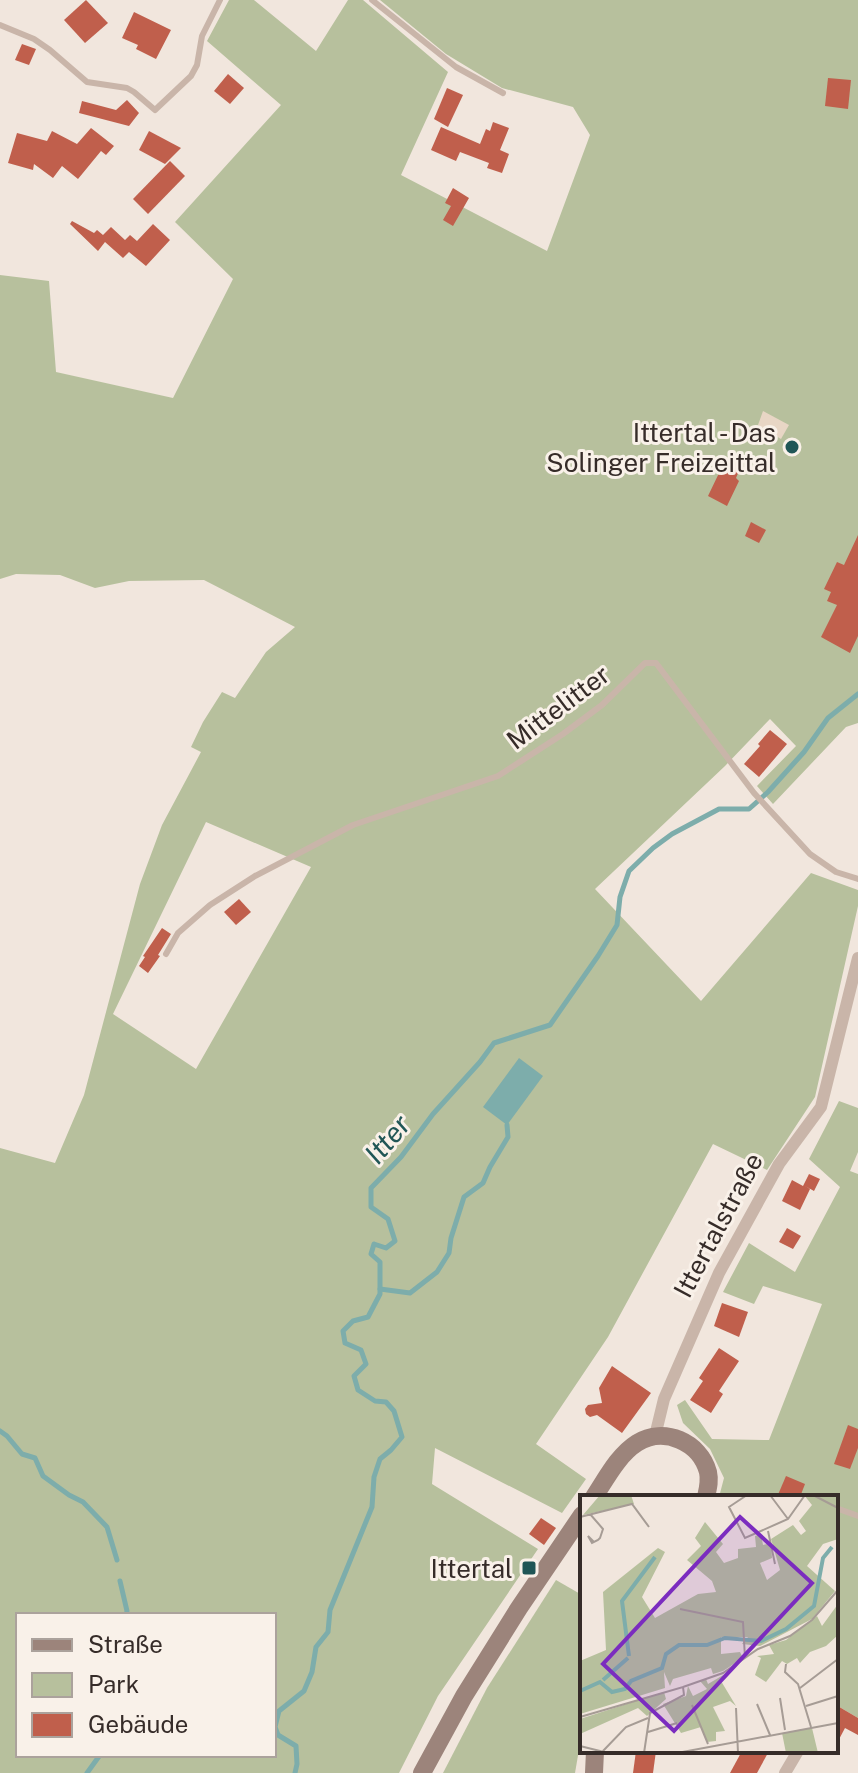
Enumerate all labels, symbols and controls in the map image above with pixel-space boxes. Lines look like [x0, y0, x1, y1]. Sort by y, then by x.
place label: Ittertal - Das Solinger Freizeittal [546, 417, 776, 478]
marker: Ittertal - Das Solinger Freizeittal [783, 438, 801, 456]
street label: Mittelitter [501, 658, 615, 756]
water label: Itter [357, 1108, 417, 1170]
street label: Ittertalstraße [667, 1147, 769, 1303]
inset map [580, 1495, 838, 1753]
place label: Ittertal [430, 1553, 513, 1584]
marker: Ittertal [520, 1559, 538, 1577]
legend [16, 1613, 276, 1757]
text: Straße [88, 1630, 163, 1658]
text: Park [88, 1670, 139, 1698]
text: Gebäude [88, 1710, 188, 1738]

